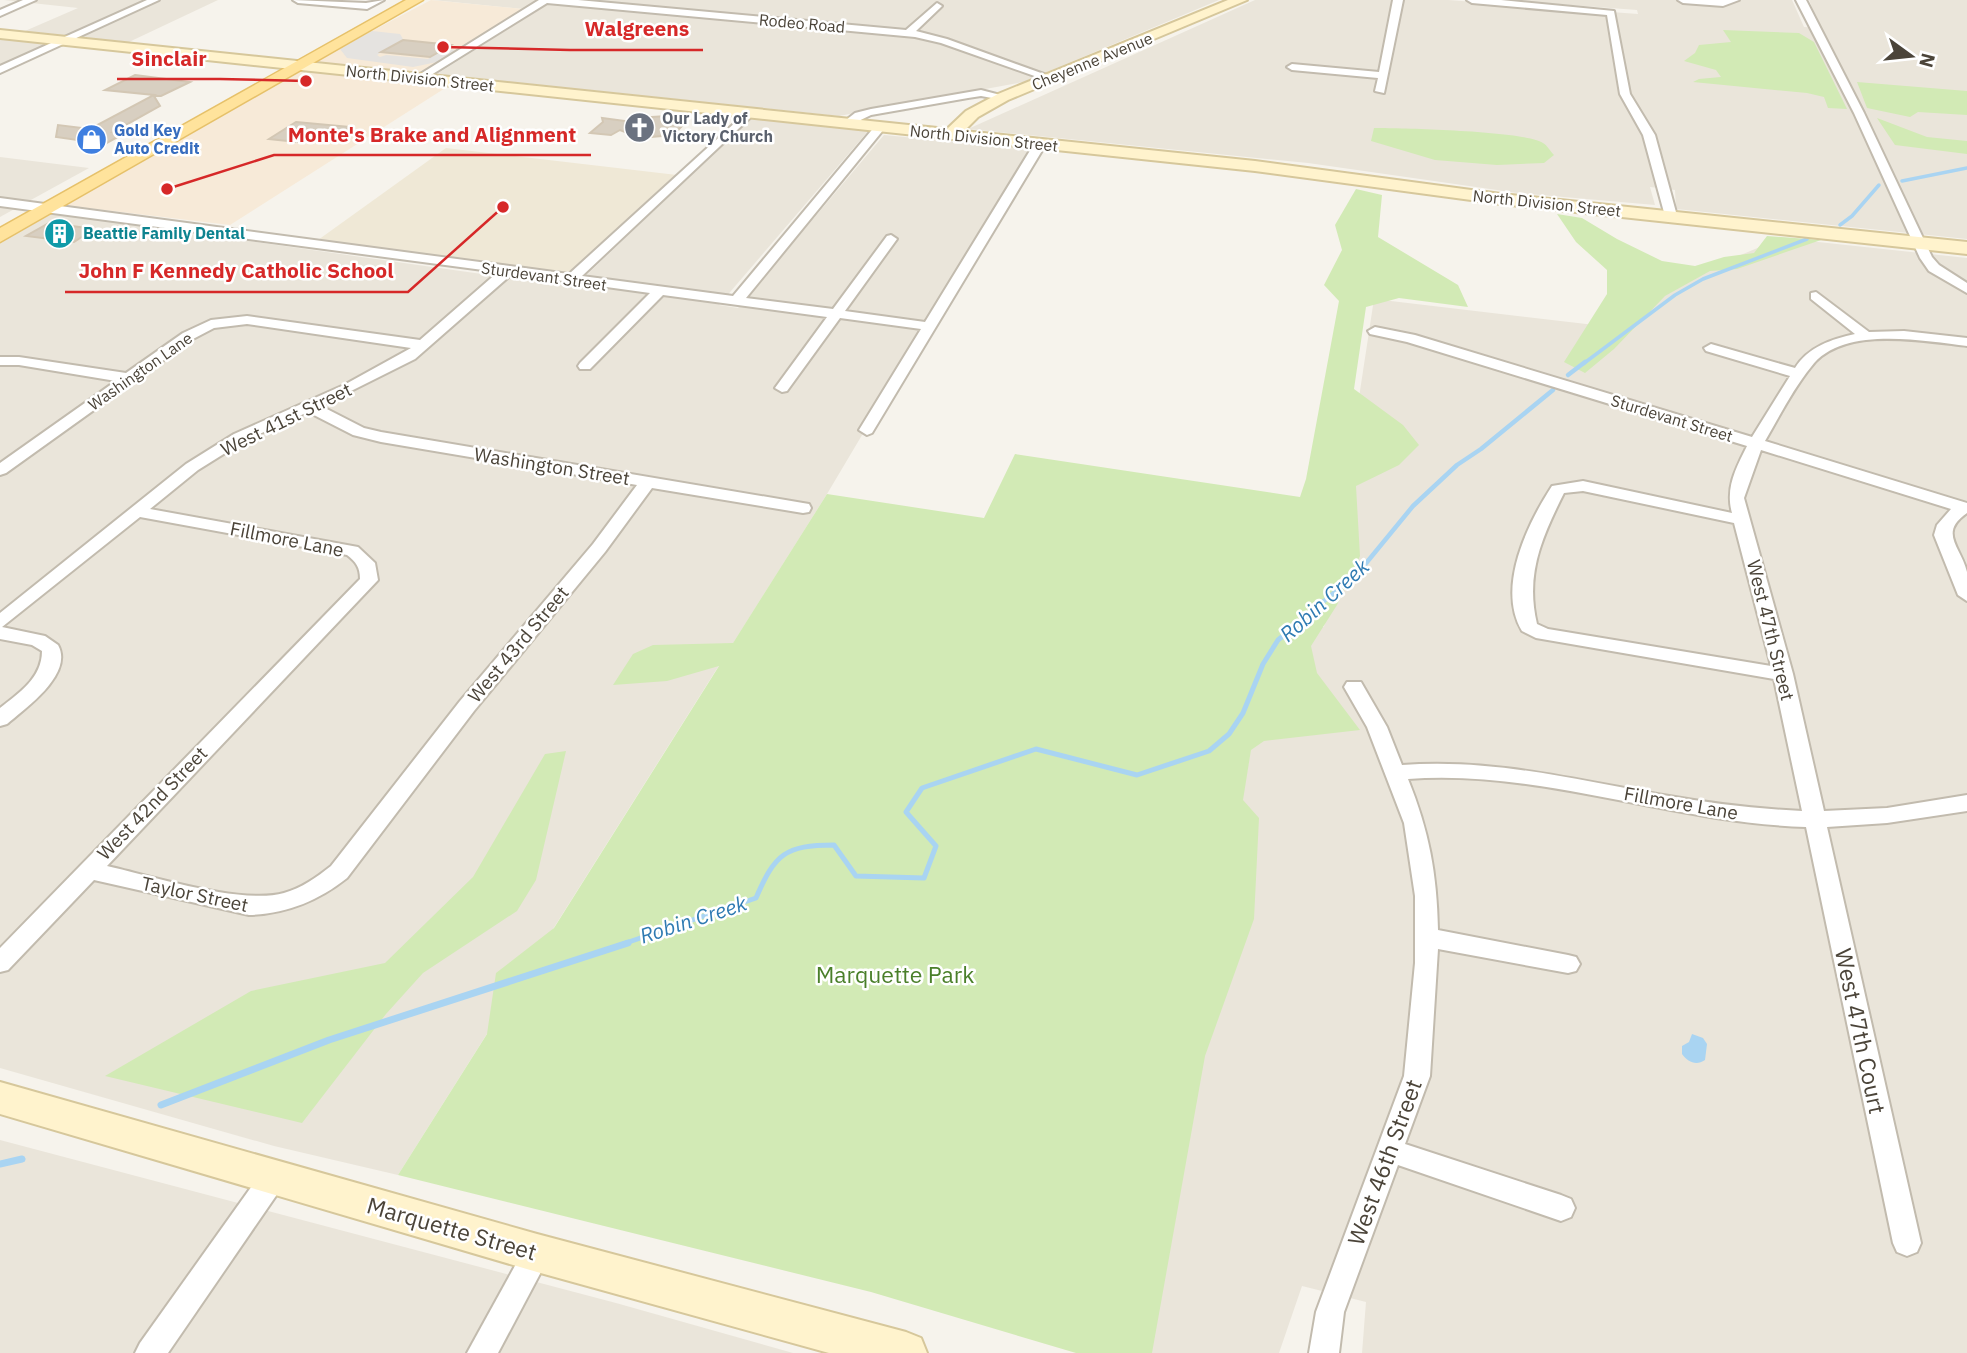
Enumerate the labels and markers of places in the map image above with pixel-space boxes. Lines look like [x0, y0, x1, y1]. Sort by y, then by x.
callout: Walgreens [570, 8, 703, 50]
callout: Sinclair [117, 37, 220, 79]
place label: Our Lady of Victory Church [662, 108, 773, 146]
church icon: Our Lady of Victory Church [622, 110, 656, 144]
callout: Monte's Brake and Alignment [274, 113, 591, 155]
place label: Gold Key Auto Credit [114, 120, 200, 158]
shop icon: Gold Key Auto Credit [74, 122, 108, 156]
building icon: Beattie Family Dental [43, 216, 77, 250]
place label: Beattie Family Dental [83, 223, 245, 243]
callout: John F Kennedy Catholic School [65, 250, 408, 292]

